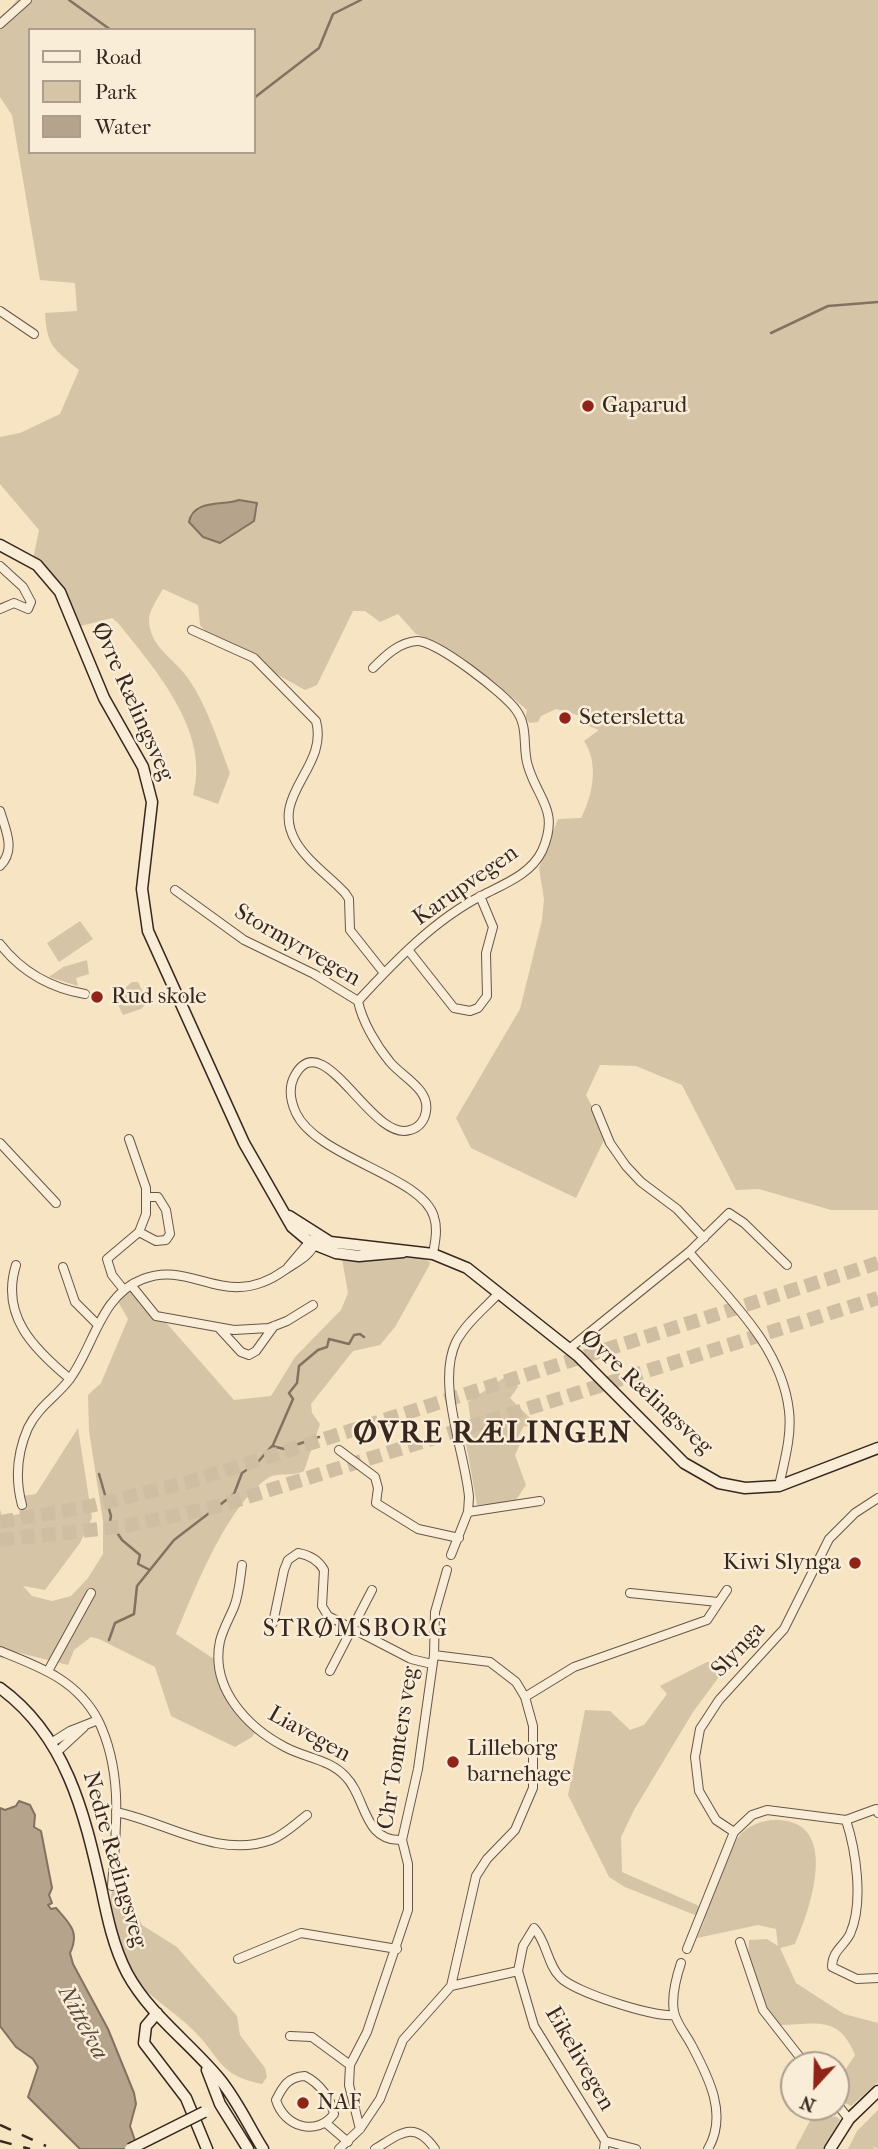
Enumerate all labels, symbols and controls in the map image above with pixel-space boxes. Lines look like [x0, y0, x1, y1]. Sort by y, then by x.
legend [28, 28, 256, 154]
text: Road [95, 45, 142, 69]
text: Park [95, 80, 137, 104]
text: Water [95, 115, 151, 139]
place label: Gaparud [602, 392, 687, 420]
marker: Gaparud [580, 398, 596, 414]
street label: Øvre Rælingsveg [85, 618, 179, 786]
place label: Setersletta [579, 704, 685, 732]
marker: Setersletta [557, 710, 573, 726]
street label: Karupvegen [408, 840, 524, 932]
street label: Stormyrvegen [229, 899, 365, 993]
place label: Rud skole [111, 983, 207, 1011]
marker: Rud skole [89, 989, 105, 1005]
street label: Øvre Rælingsveg [574, 1325, 718, 1461]
district label: ØVRE RÆLINGEN [355, 1417, 631, 1453]
place label: Kiwi Slynga [723, 1549, 841, 1577]
marker: Kiwi Slynga [847, 1555, 863, 1571]
district label: STRØMSBORG [264, 1616, 448, 1644]
street label: Slynga [706, 1616, 772, 1684]
street label: Chr Tomters veg [373, 1665, 425, 1831]
street label: Liavegen [263, 1701, 355, 1769]
place label: Lilleborg barnehage [467, 1735, 571, 1789]
marker: Lilleborg barnehage [445, 1754, 461, 1770]
street label: Nedre Rælingsveg [76, 1769, 152, 1951]
water label: Nittelva [51, 1981, 113, 2065]
street label: Eikelivegen [538, 2002, 620, 2116]
north arrow [780, 2051, 850, 2121]
place label: NAF [317, 2089, 361, 2117]
text: N [797, 2091, 819, 2117]
marker: NAF [295, 2095, 311, 2111]

